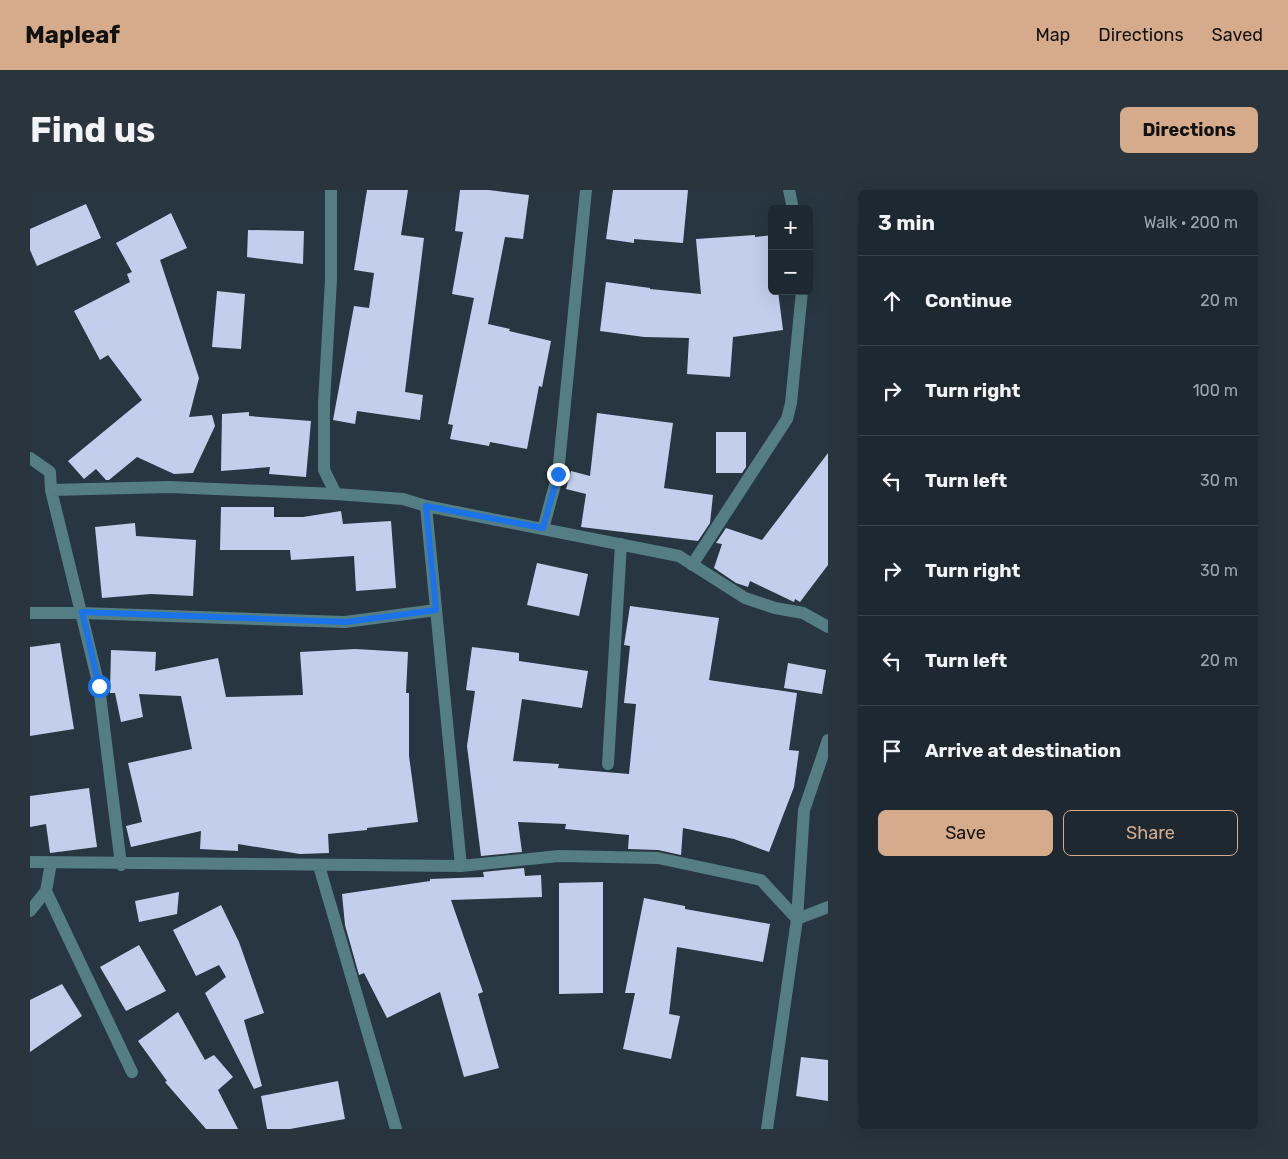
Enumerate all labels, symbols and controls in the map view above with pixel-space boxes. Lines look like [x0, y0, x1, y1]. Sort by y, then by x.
text: Mapleaf [25, 21, 120, 49]
text: Map [1035, 24, 1070, 46]
text: Directions [1098, 24, 1184, 46]
text: Saved [1212, 24, 1263, 46]
button: Directions [1120, 107, 1258, 153]
text: Find us [30, 109, 155, 151]
map controls [768, 205, 813, 295]
button: + [768, 205, 813, 250]
text: 3 min [878, 210, 935, 235]
text: Walk · 200 m [1144, 213, 1238, 232]
button: − [768, 250, 813, 295]
icon: ahead [878, 287, 906, 315]
text: Continue [925, 289, 1012, 312]
text: 20 m [1200, 291, 1238, 310]
icon: right [878, 377, 906, 405]
text: Turn right [925, 379, 1020, 402]
text: 100 m [1193, 381, 1238, 400]
route end [547, 463, 570, 486]
icon: left [878, 467, 906, 495]
text: Turn left [925, 469, 1007, 492]
text: 30 m [1200, 471, 1238, 490]
icon: right [878, 557, 906, 585]
text: Turn right [925, 559, 1020, 582]
text: 30 m [1200, 561, 1238, 580]
icon: left [878, 647, 906, 675]
text: Turn left [925, 649, 1007, 672]
text: 20 m [1200, 651, 1238, 670]
route start [88, 675, 111, 698]
icon: arrive [878, 737, 906, 765]
text: Arrive at destination [925, 739, 1121, 762]
button: Save [878, 810, 1053, 856]
button: Share [1063, 810, 1238, 856]

